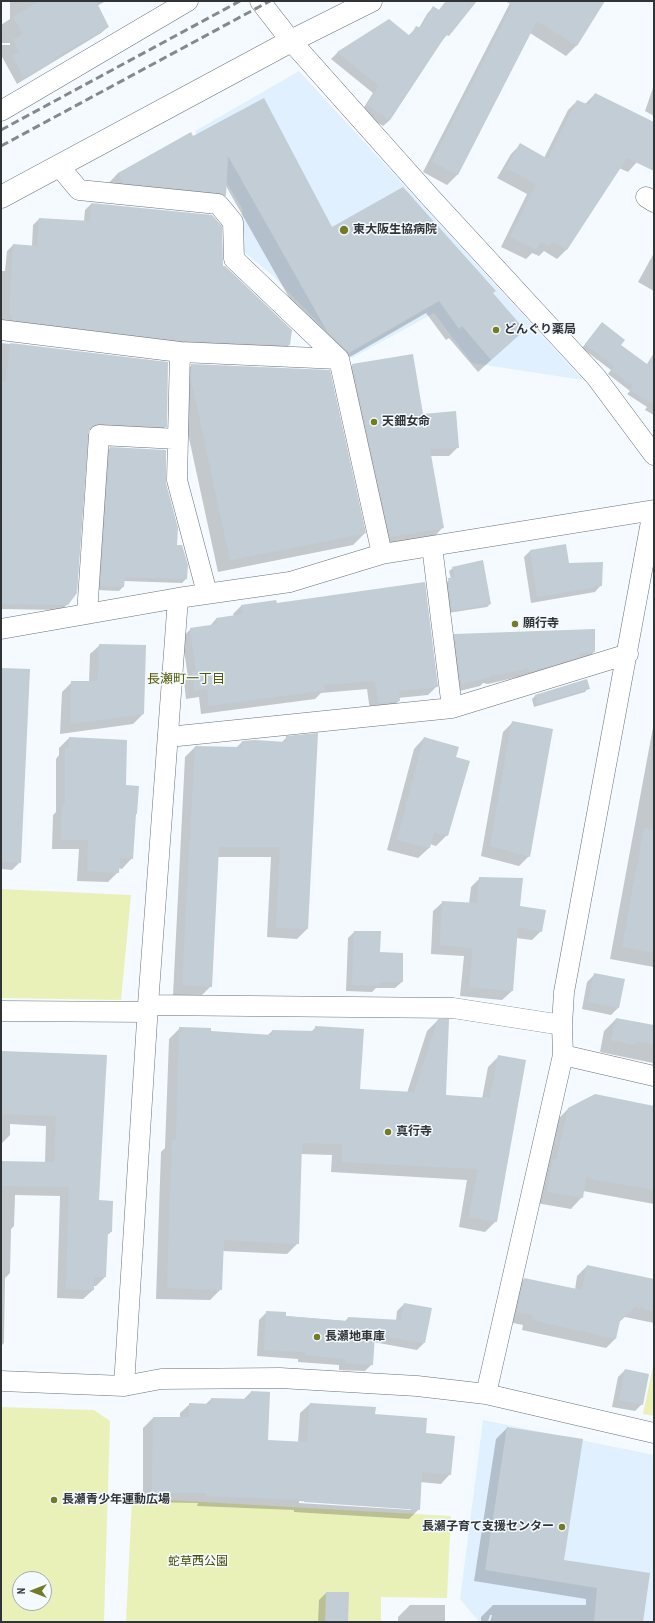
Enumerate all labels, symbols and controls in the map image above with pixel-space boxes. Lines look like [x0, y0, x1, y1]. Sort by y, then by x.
place label: 東大阪生協病院 [353, 223, 437, 237]
marker: 東大阪生協病院 [338, 224, 350, 236]
place label: どんぐり薬局 [504, 323, 576, 337]
marker: どんぐり薬局 [491, 325, 501, 335]
place label: 天鈿女命 [382, 415, 430, 429]
marker: 天鈿女命 [369, 417, 379, 427]
place label: 願行寺 [523, 617, 559, 631]
marker: 願行寺 [510, 619, 520, 629]
district label: 長瀬町一丁目 [147, 671, 225, 687]
place label: 真行寺 [396, 1125, 432, 1139]
marker: 真行寺 [383, 1127, 393, 1137]
place label: 長瀬地車庫 [325, 1330, 385, 1344]
marker: 長瀬地車庫 [312, 1332, 322, 1342]
place label: 長瀬青少年運動広場 [62, 1493, 170, 1507]
marker: 長瀬青少年運動広場 [49, 1495, 59, 1505]
place label: 長瀬子育て支援センター [422, 1520, 554, 1534]
marker: 長瀬子育て支援センター [557, 1522, 567, 1532]
park label: 蛇草西公園 [168, 1555, 228, 1569]
north arrow [12, 1571, 52, 1611]
text: N [14, 1588, 28, 1594]

